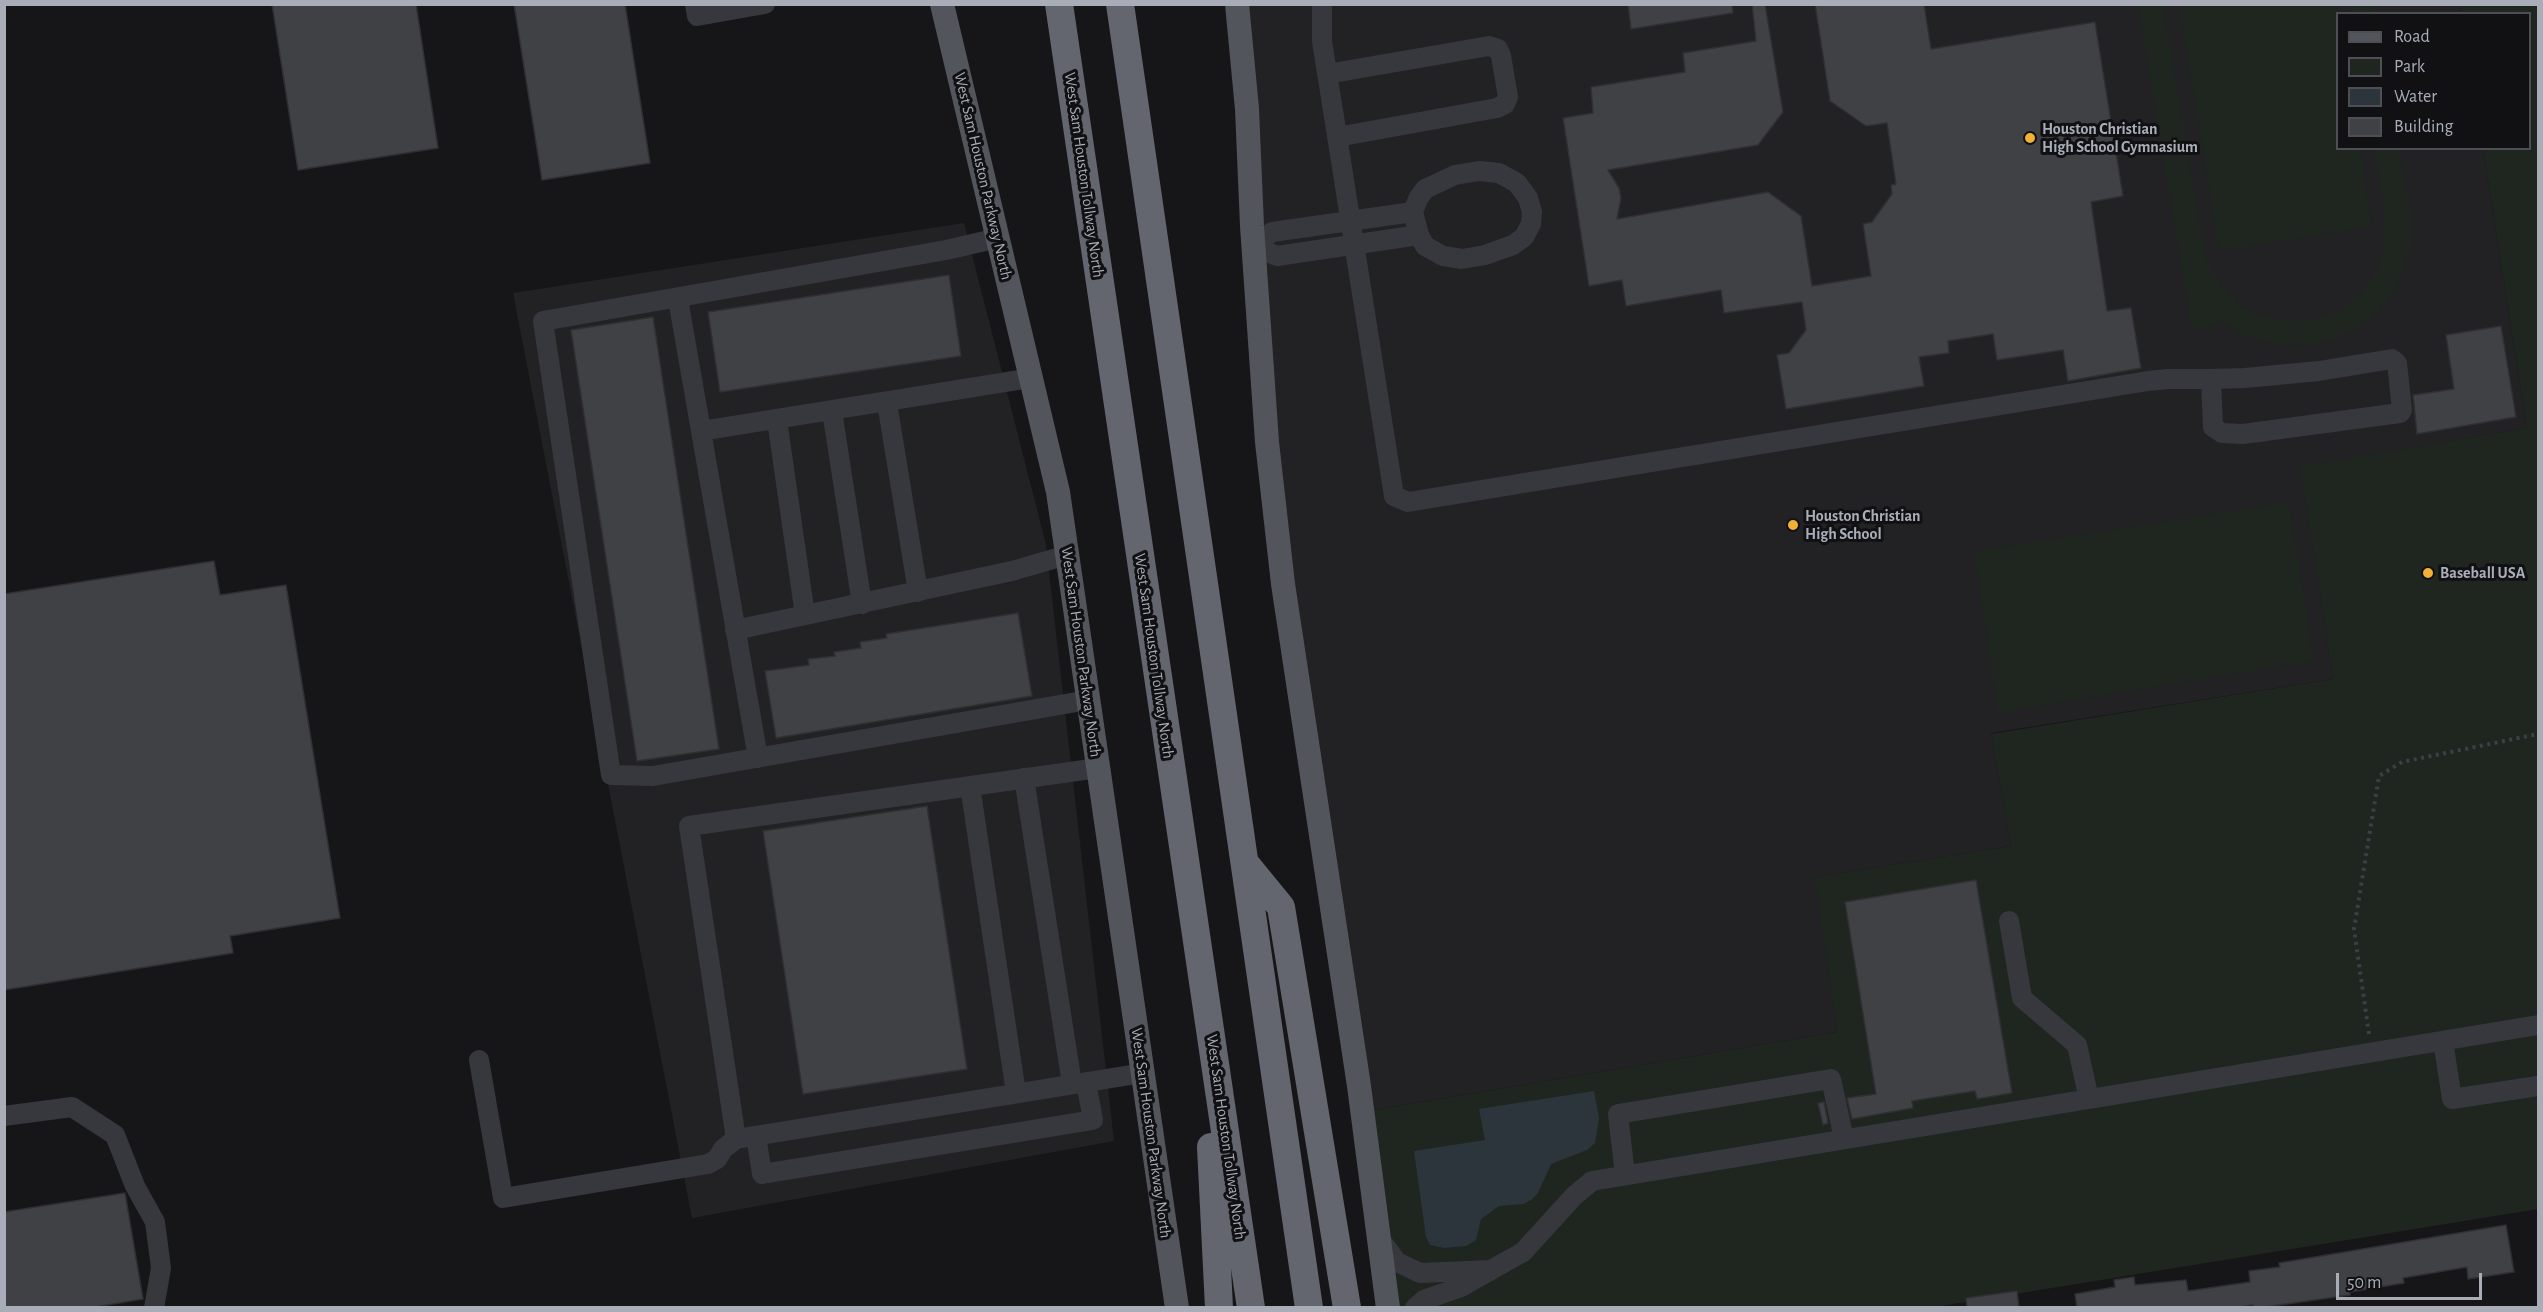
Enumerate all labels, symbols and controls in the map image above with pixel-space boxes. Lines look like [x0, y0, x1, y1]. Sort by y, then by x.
legend [2336, 12, 2531, 150]
text: Road [2394, 28, 2430, 46]
text: Park [2394, 58, 2425, 76]
street label: West Sam Houston Parkway North [950, 70, 1016, 282]
street label: West Sam Houston Tollway North [1060, 71, 1108, 279]
text: Water [2394, 88, 2437, 106]
text: Building [2394, 118, 2453, 136]
place label: Houston Christian High School Gymnasium [2042, 119, 2198, 157]
marker: Houston Christian High School Gymnasium [2023, 131, 2037, 145]
place label: Houston Christian High School [1805, 506, 1921, 544]
marker: Houston Christian High School [1786, 518, 1800, 532]
street label: West Sam Houston Parkway North [1057, 546, 1105, 758]
street label: West Sam Houston Tollway North [1130, 552, 1178, 760]
place label: Baseball USA [2440, 563, 2525, 583]
marker: Baseball USA [2421, 566, 2435, 580]
street label: West Sam Houston Parkway North [1127, 1027, 1175, 1239]
street label: West Sam Houston Tollway North [1202, 1033, 1250, 1241]
scale bar [2339, 1261, 2484, 1299]
text: 50 m [2347, 1274, 2381, 1292]

